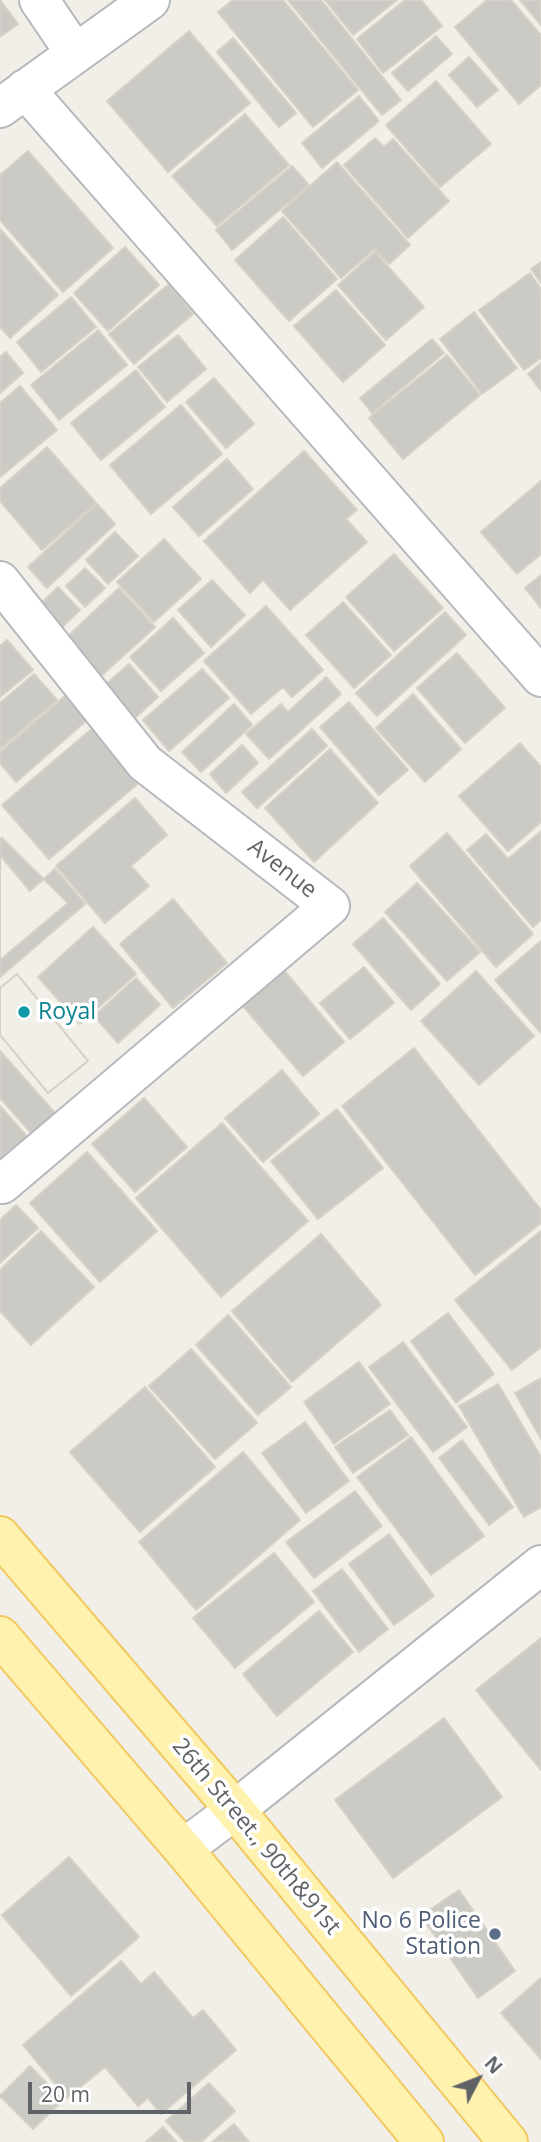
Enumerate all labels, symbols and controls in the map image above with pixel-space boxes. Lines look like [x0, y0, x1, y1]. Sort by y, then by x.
street label: Avenue [242, 833, 322, 905]
place label: Royal [38, 998, 96, 1026]
marker: Royal [16, 1004, 32, 1020]
street label: 26th Street., 90th&91st [166, 1733, 346, 1941]
place label: No 6 Police Station [362, 1907, 481, 1961]
marker: No 6 Police Station [487, 1926, 503, 1942]
north arrow [443, 2044, 513, 2114]
text: N [479, 2051, 508, 2079]
scale bar [32, 2068, 194, 2112]
text: 20 m [41, 2080, 90, 2108]

